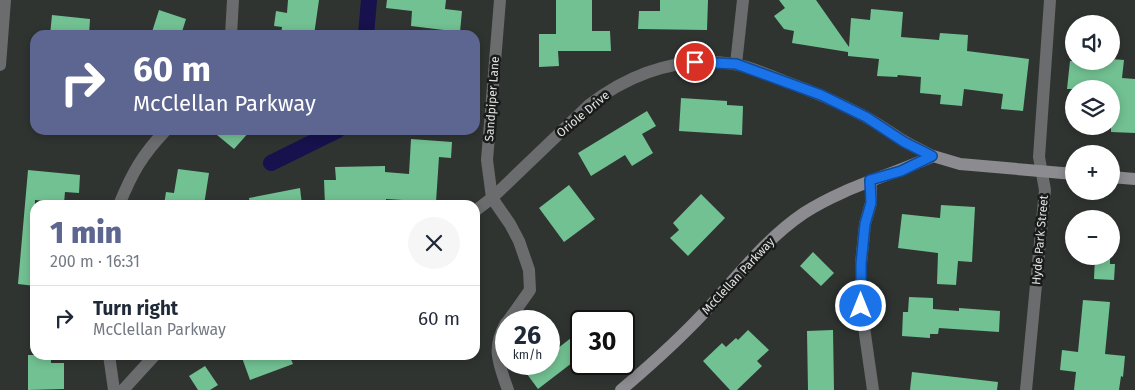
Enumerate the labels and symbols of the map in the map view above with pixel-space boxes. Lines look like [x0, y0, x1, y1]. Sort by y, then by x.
pin [674, 41, 716, 83]
street label: Sandpiper Lane [482, 56, 502, 142]
street label: Oriole Drive [554, 88, 612, 140]
street label: Hyde Park Street [1029, 194, 1051, 286]
street label: McClellan Parkway [699, 235, 777, 317]
position arrow [834, 279, 886, 331]
speed limit sign: 30 [570, 310, 635, 375]

